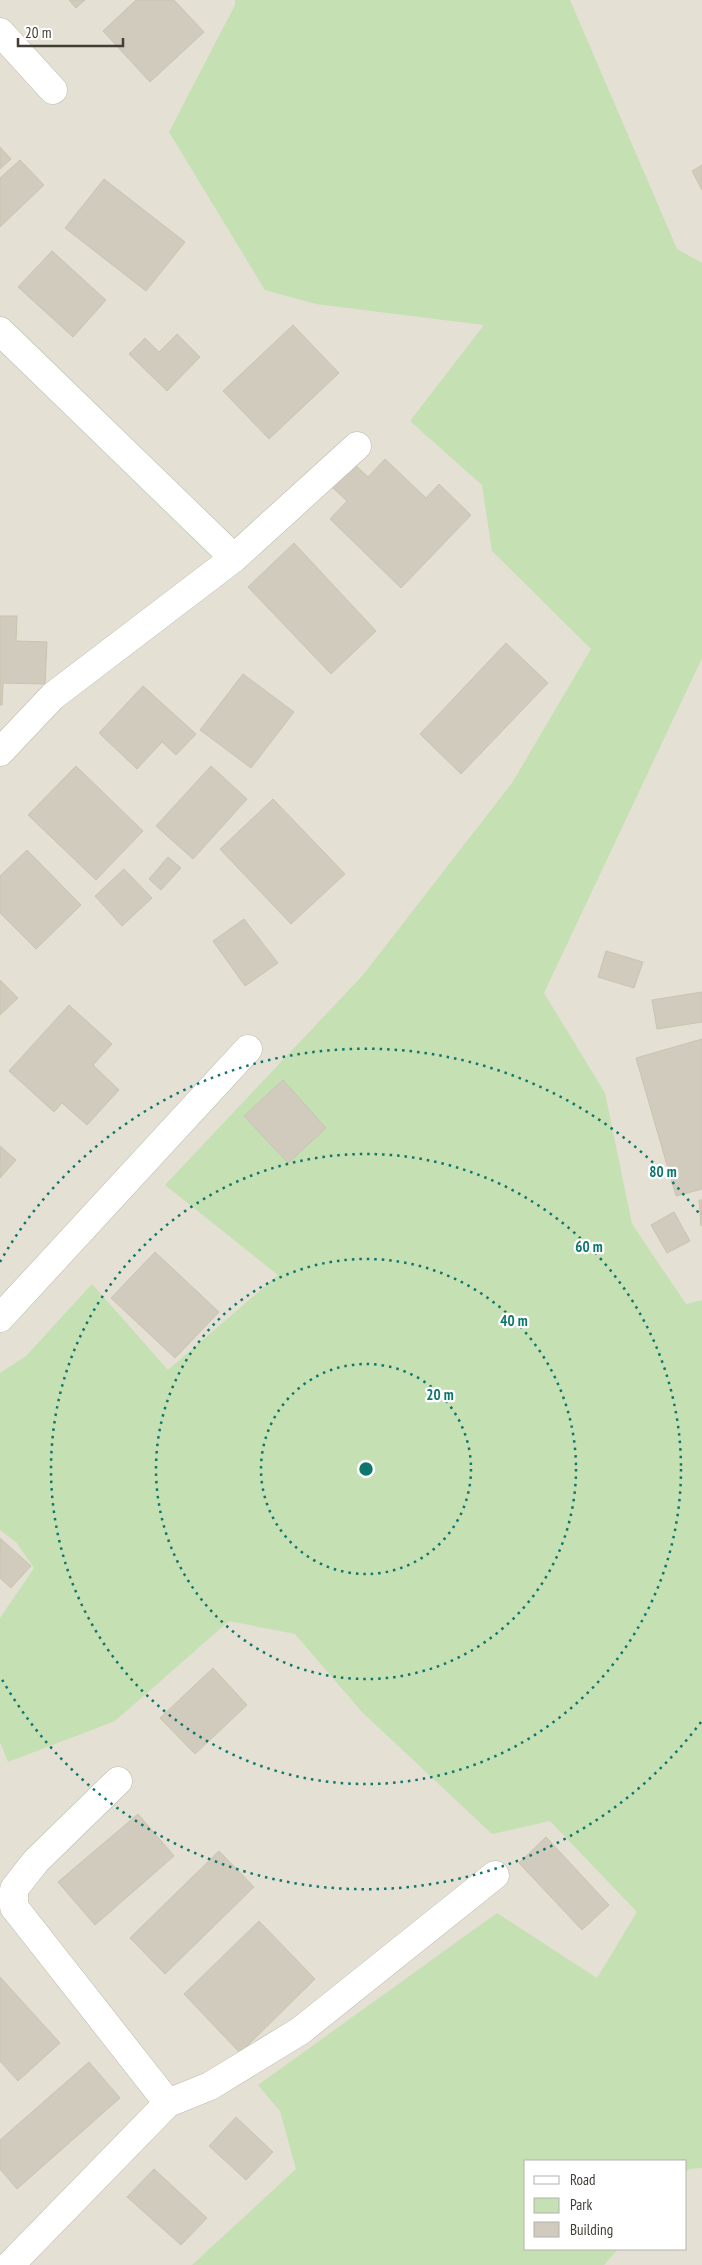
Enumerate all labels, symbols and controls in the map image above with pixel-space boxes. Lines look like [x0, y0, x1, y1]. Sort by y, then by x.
scale bar [18, 15, 122, 47]
text: 20 m [25, 23, 51, 42]
text: 80 m [649, 1162, 677, 1181]
text: 60 m [575, 1237, 603, 1256]
text: 40 m [500, 1311, 528, 1330]
text: 20 m [426, 1385, 454, 1404]
centre of rings [357, 1460, 375, 1478]
legend [524, 2160, 687, 2250]
text: Road [570, 2170, 596, 2189]
text: Park [570, 2195, 592, 2214]
text: Building [570, 2220, 613, 2239]

